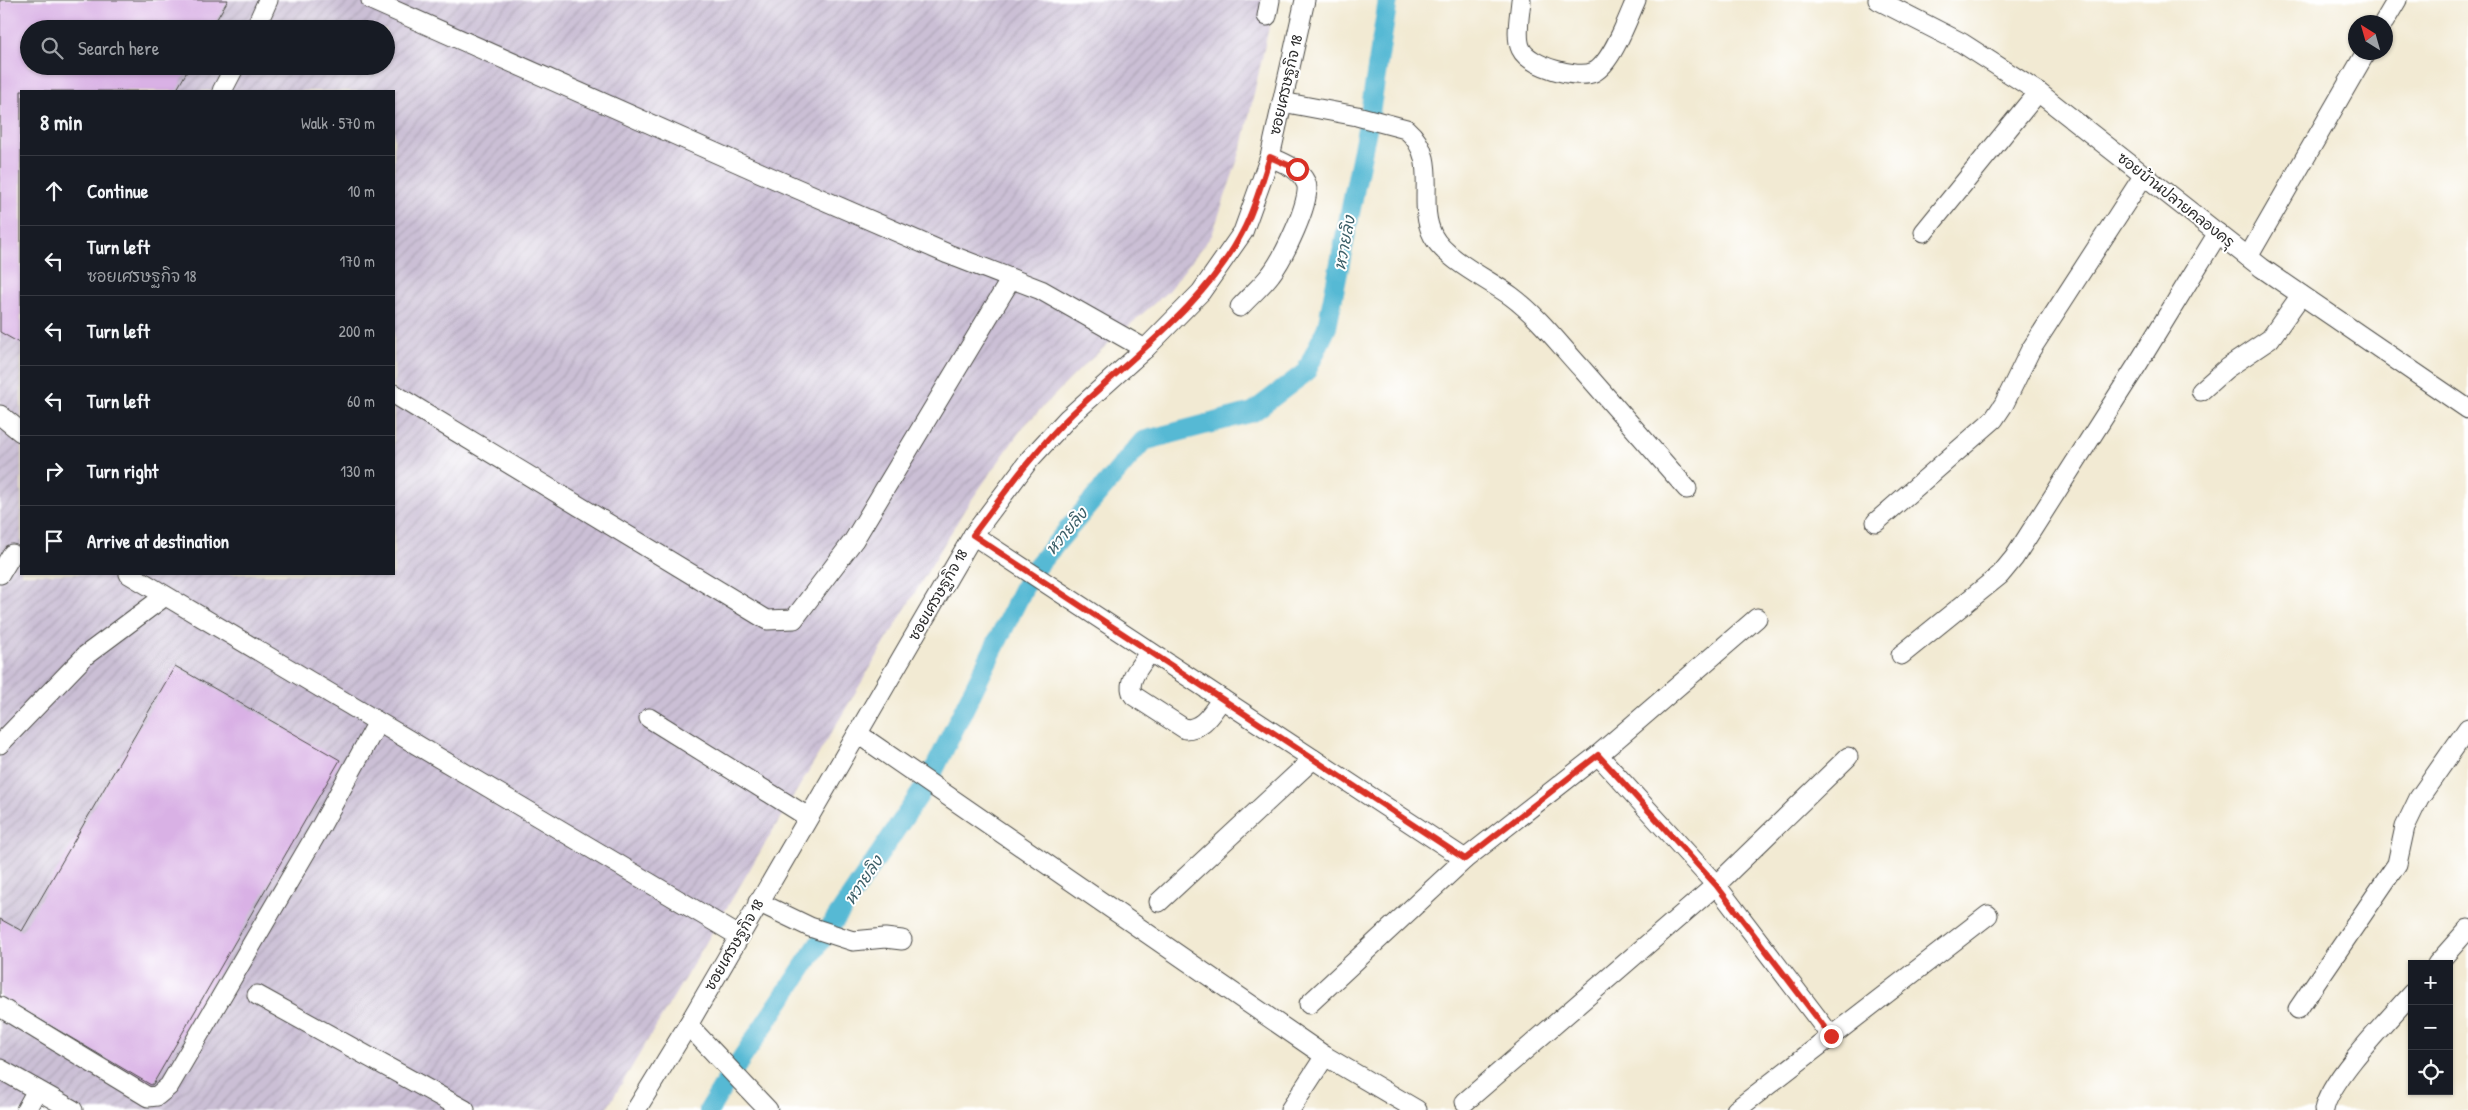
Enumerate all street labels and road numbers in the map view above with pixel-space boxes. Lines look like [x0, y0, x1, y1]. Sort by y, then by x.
street label: ซอยเศรษฐกิจ 18 [1264, 33, 1307, 137]
street label: ซอยบ้านปลายคลองครุ [2113, 147, 2239, 253]
street label: ซอยเศรษฐกิจ 18 [903, 545, 972, 644]
street label: ซอยเศรษฐกิจ 18 [699, 895, 768, 994]

